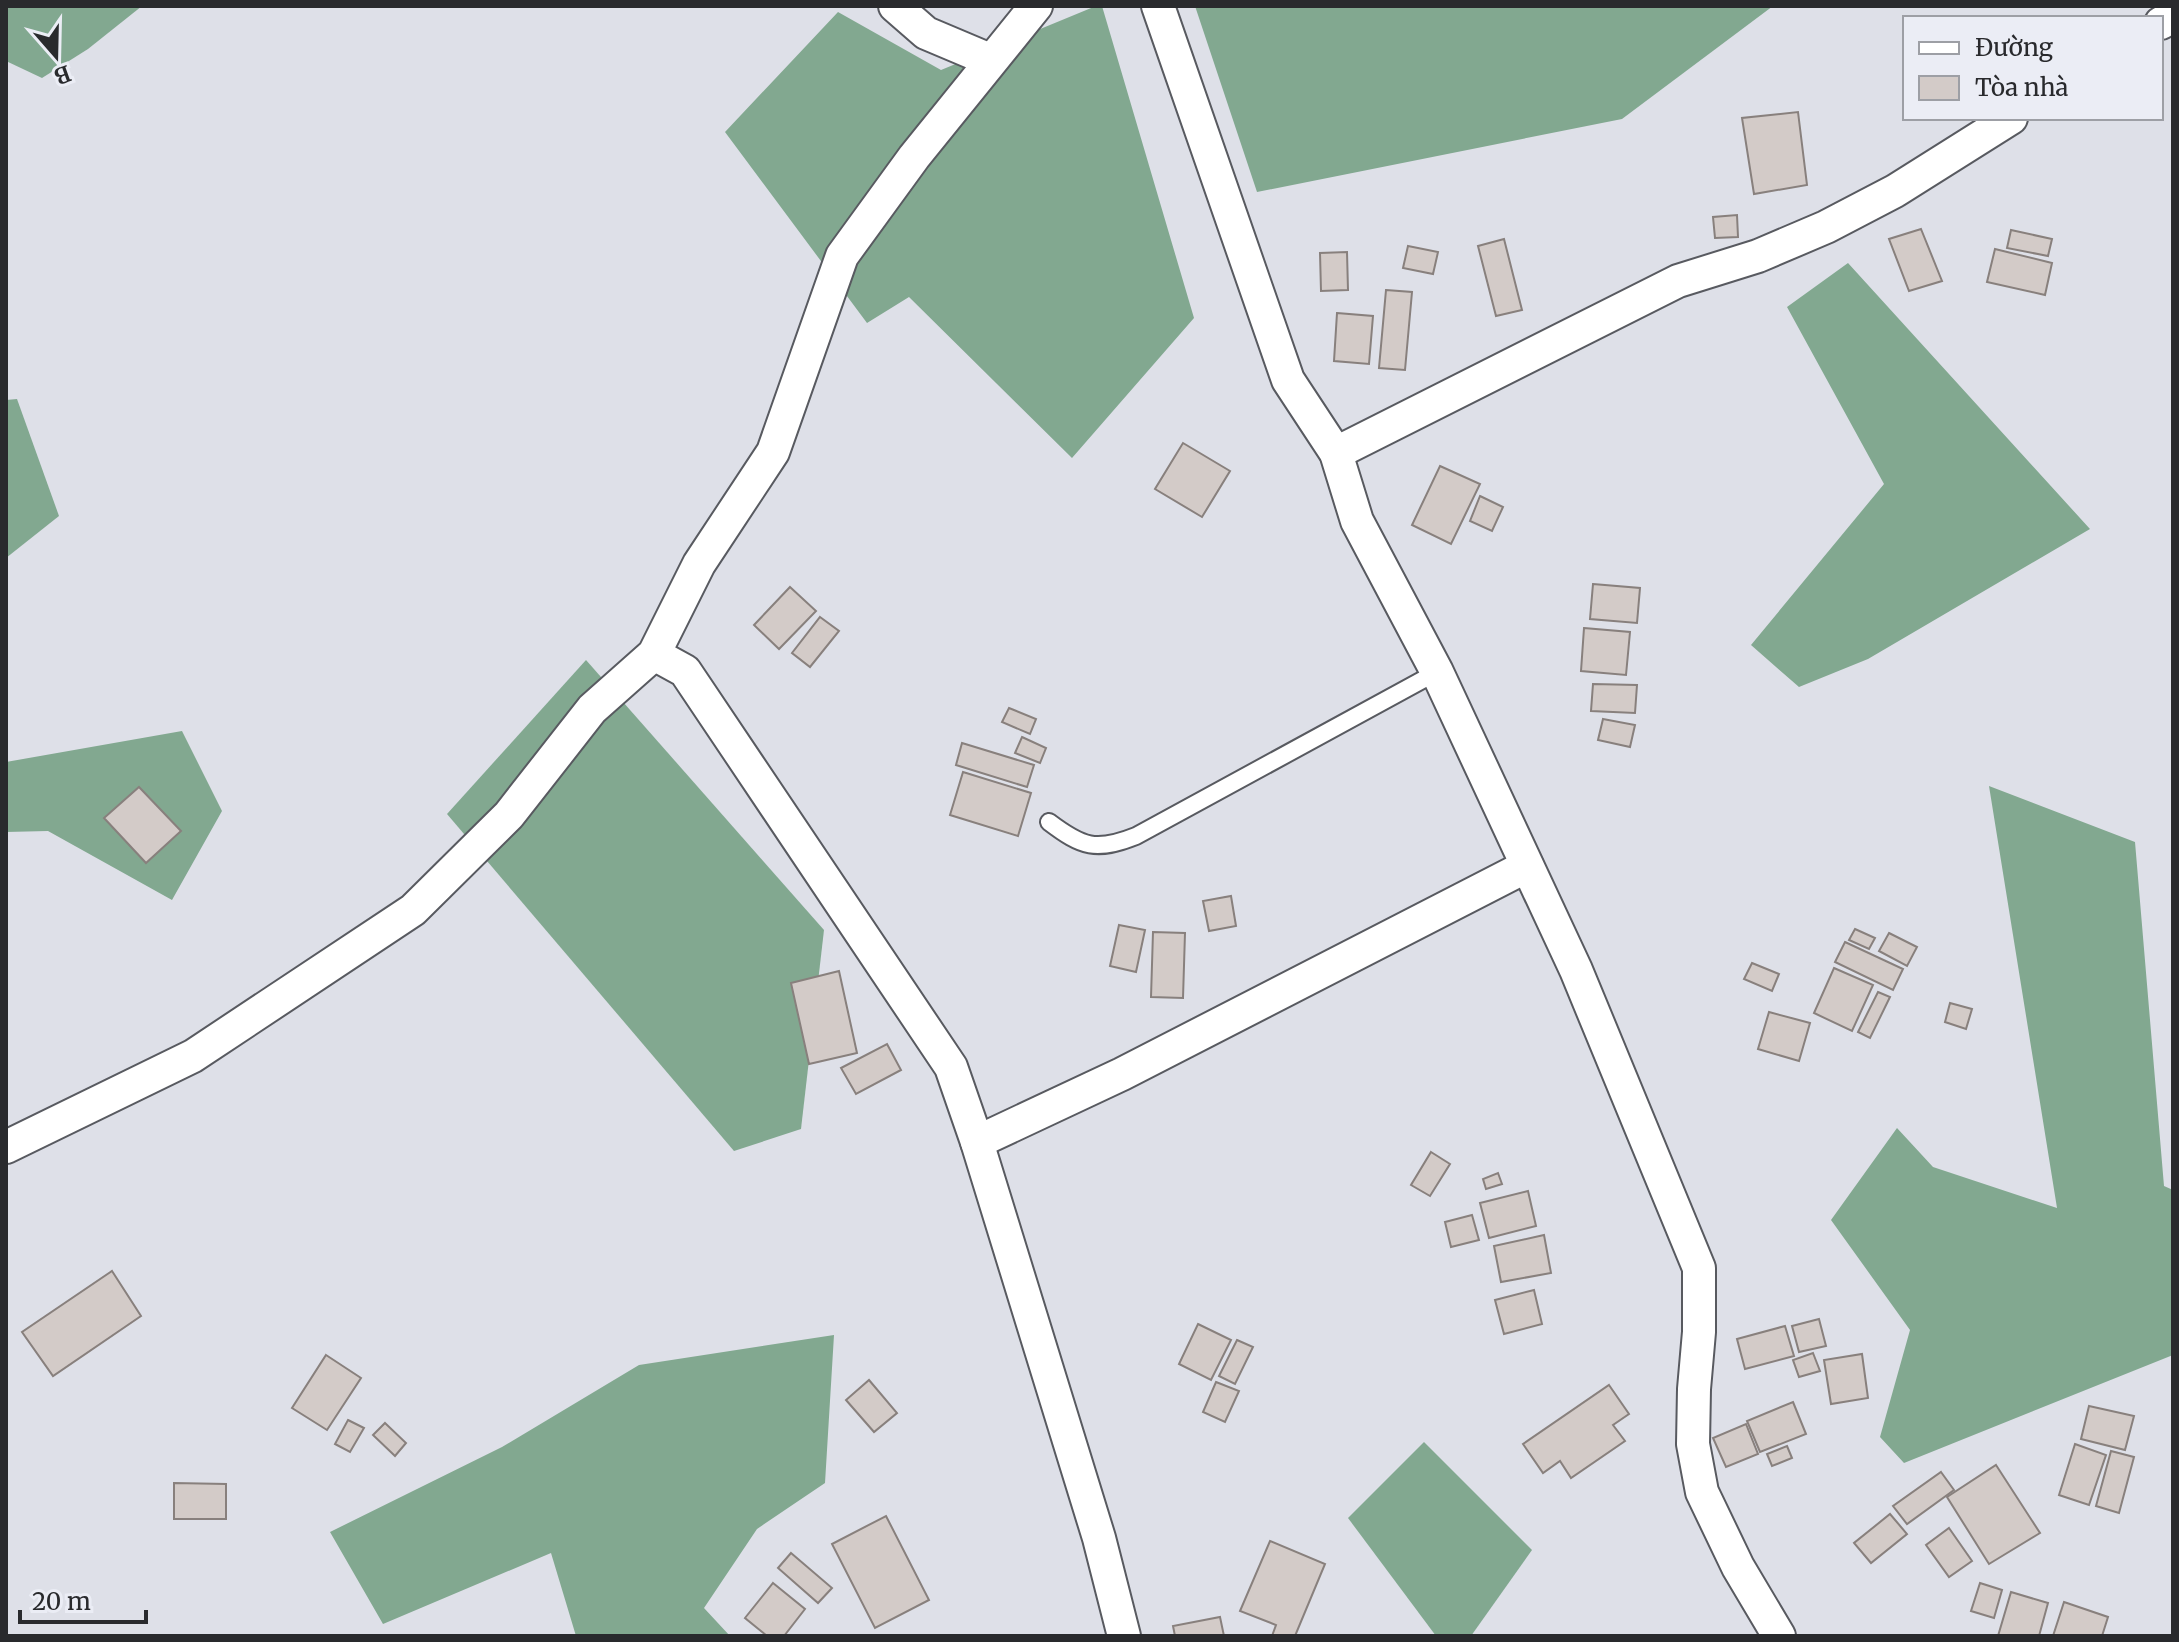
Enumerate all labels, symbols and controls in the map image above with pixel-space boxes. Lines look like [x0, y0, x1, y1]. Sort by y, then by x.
north arrow [16, 16, 96, 96]
legend [1903, 16, 2163, 120]
text: Đường [1975, 32, 2054, 63]
text: B [51, 59, 75, 91]
text: Tòa nhà [1975, 72, 2069, 103]
scale bar [20, 1574, 146, 1624]
text: 20 m [32, 1586, 91, 1617]

